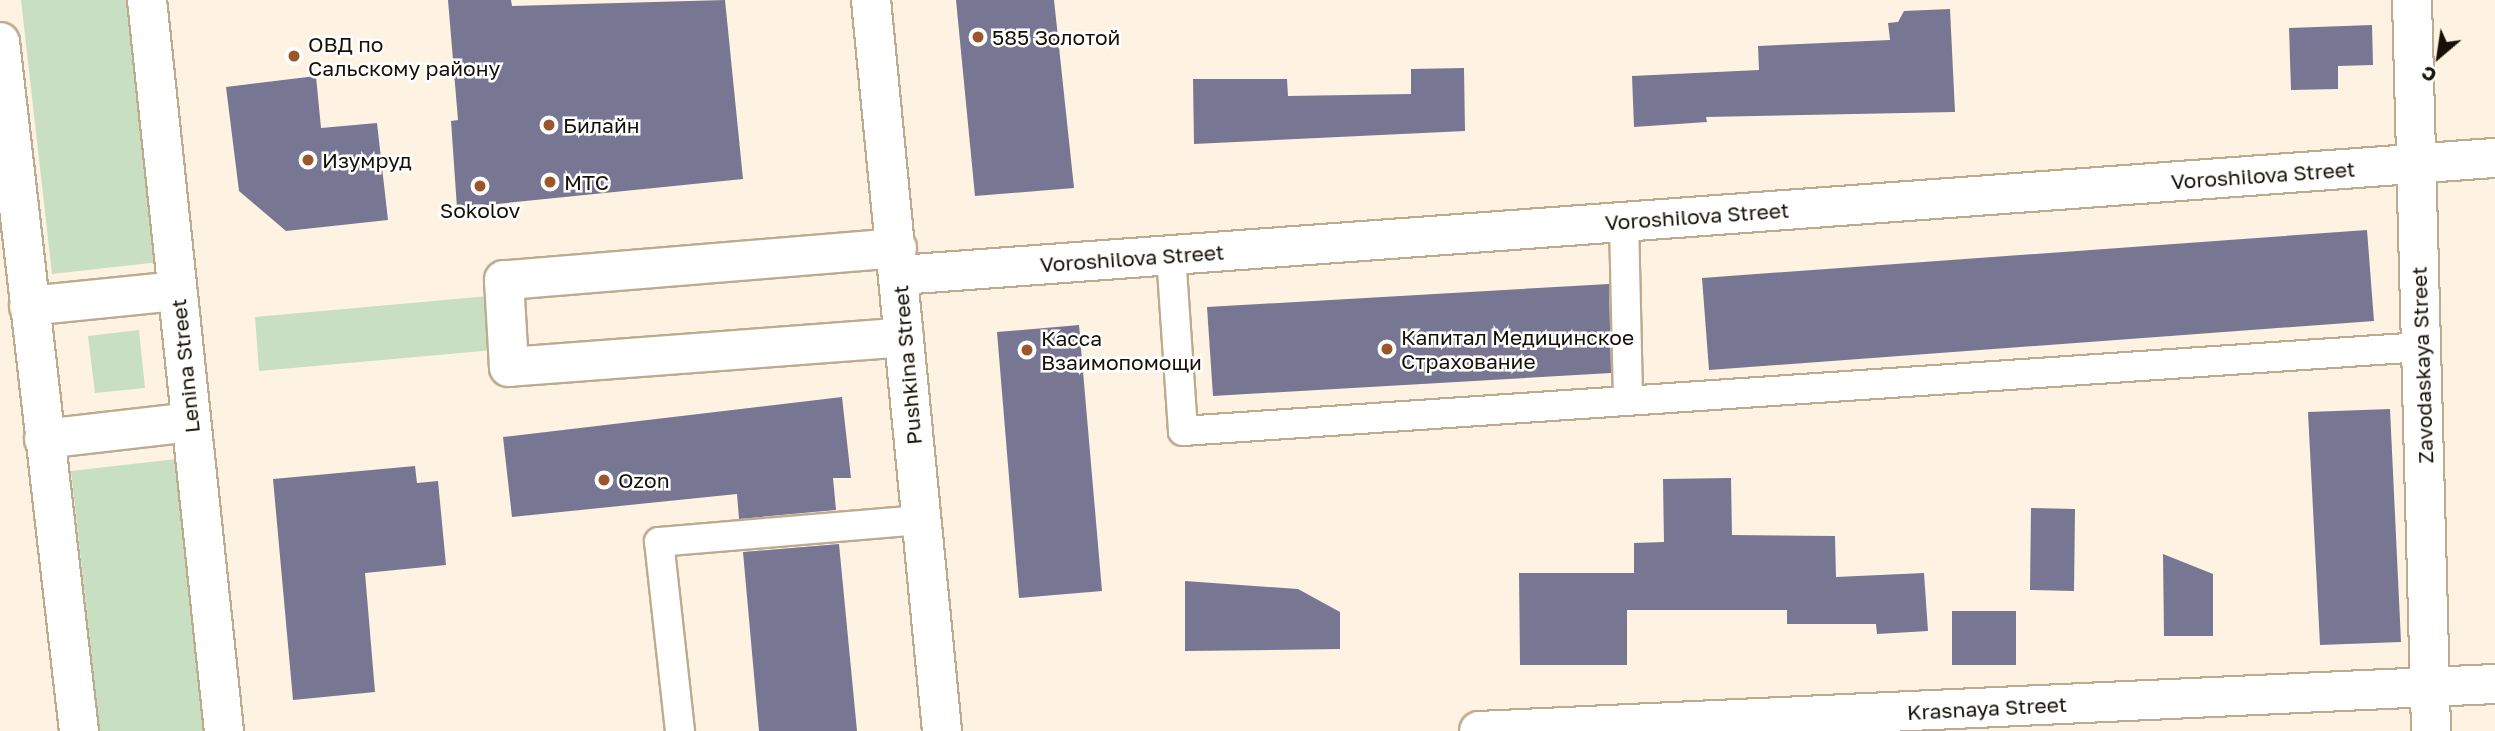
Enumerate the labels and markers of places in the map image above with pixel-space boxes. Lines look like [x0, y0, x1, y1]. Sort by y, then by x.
place label: 585 Золотой [992, 24, 1120, 50]
marker: 585 Золотой [970, 29, 986, 45]
place label: ОВД по Сальскому району [308, 31, 500, 81]
marker: ОВД по Сальскому району [286, 48, 302, 64]
place label: Билайн [563, 112, 640, 138]
marker: Билайн [541, 117, 557, 133]
place label: Изумруд [322, 147, 412, 173]
marker: Изумруд [300, 152, 316, 168]
place label: МТС [564, 169, 609, 195]
marker: МТС [542, 174, 558, 190]
marker: Sokolov [472, 178, 488, 194]
place label: Sokolov [440, 197, 520, 223]
place label: Капитал Медицинское Страхование [1401, 324, 1634, 374]
place label: Касса Взаимопомощи [1041, 325, 1202, 375]
marker: Капитал Медицинское Страхование [1379, 341, 1395, 357]
marker: Касса Взаимопомощи [1019, 342, 1035, 358]
place label: Ozon [618, 467, 670, 493]
marker: Ozon [596, 472, 612, 488]

